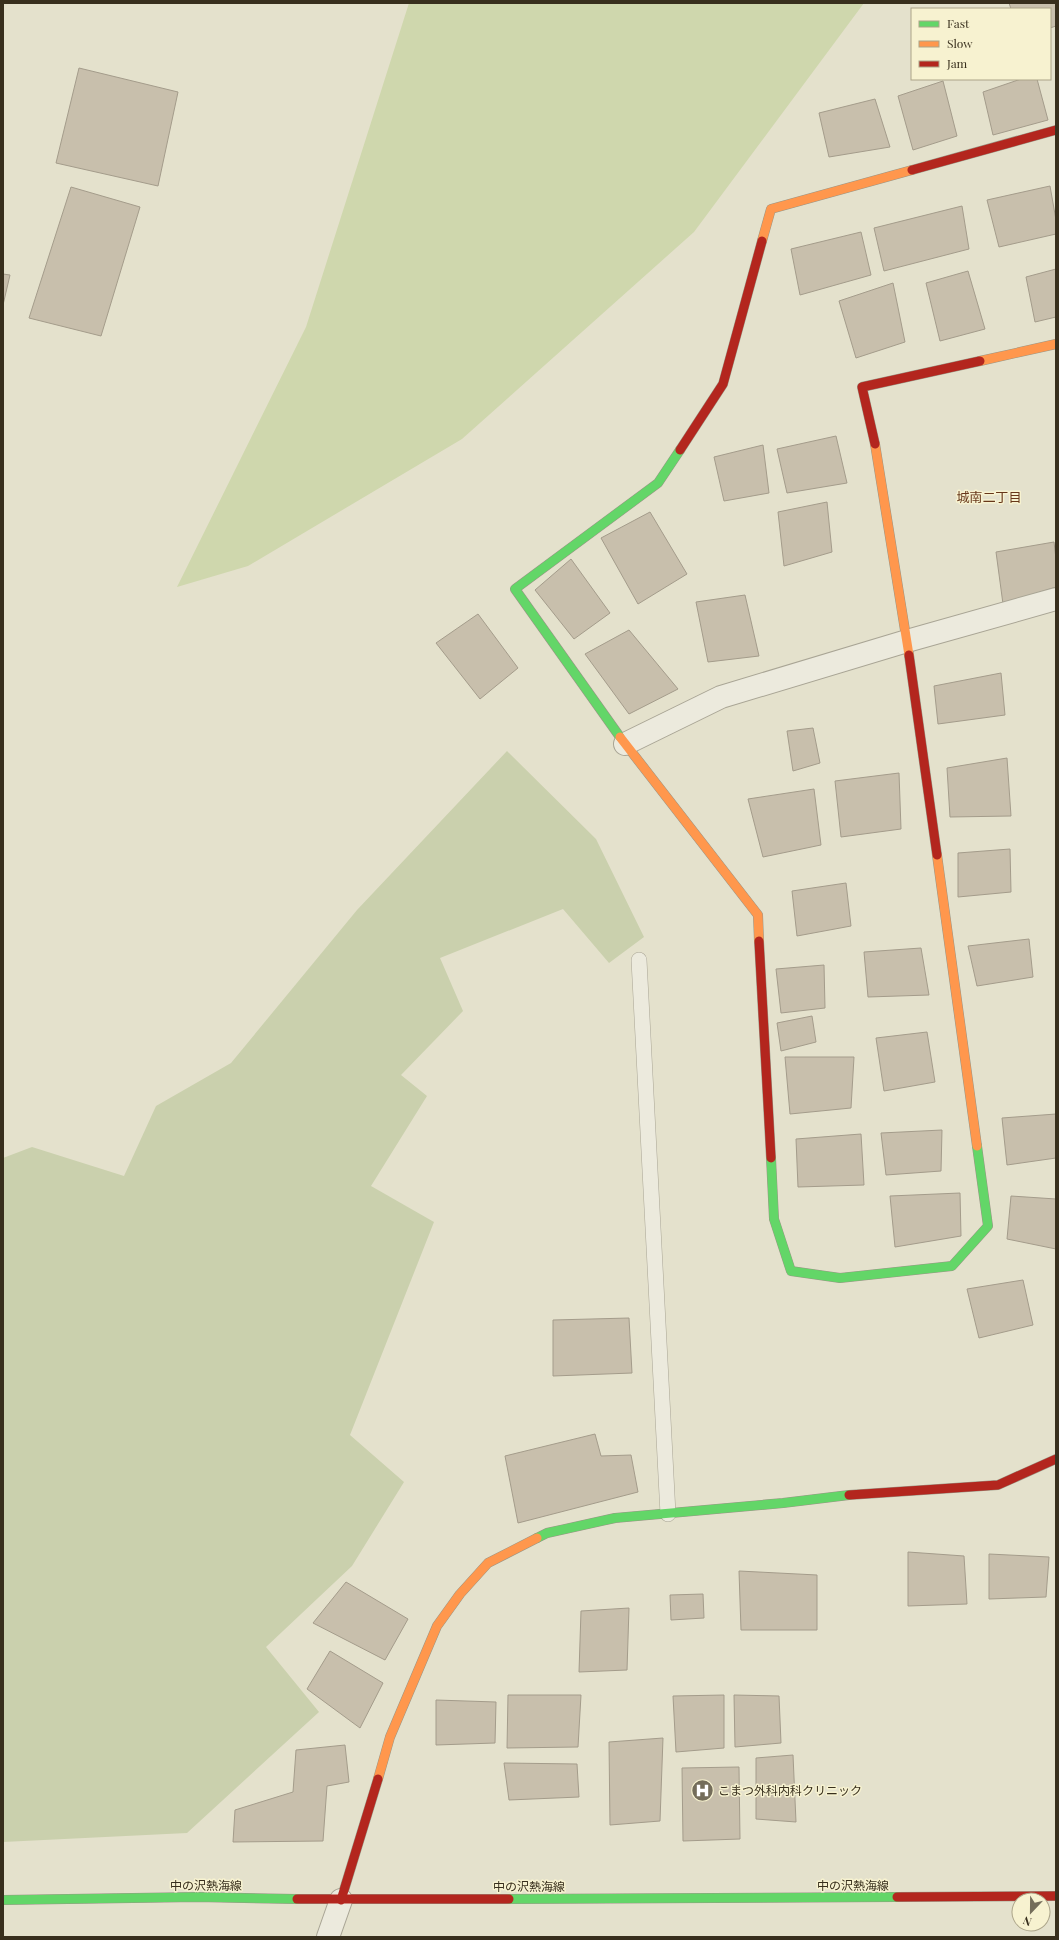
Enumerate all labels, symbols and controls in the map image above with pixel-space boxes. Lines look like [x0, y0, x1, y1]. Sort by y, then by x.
legend [911, 8, 1051, 80]
text: Fast [947, 15, 970, 31]
text: Slow [947, 35, 973, 51]
text: Jam [946, 55, 968, 71]
district label: 城南二丁目 [956, 488, 1022, 505]
hospital icon: こまつ外科内科クリニック [689, 1778, 715, 1804]
place label: こまつ外科内科クリニック [718, 1782, 862, 1798]
street label: 中の沢熱海線 [170, 1877, 242, 1893]
street label: 中の沢熱海線 [817, 1877, 889, 1893]
street label: 中の沢熱海線 [493, 1878, 565, 1894]
north arrow [1011, 1892, 1051, 1932]
text: N [1021, 1913, 1034, 1930]

